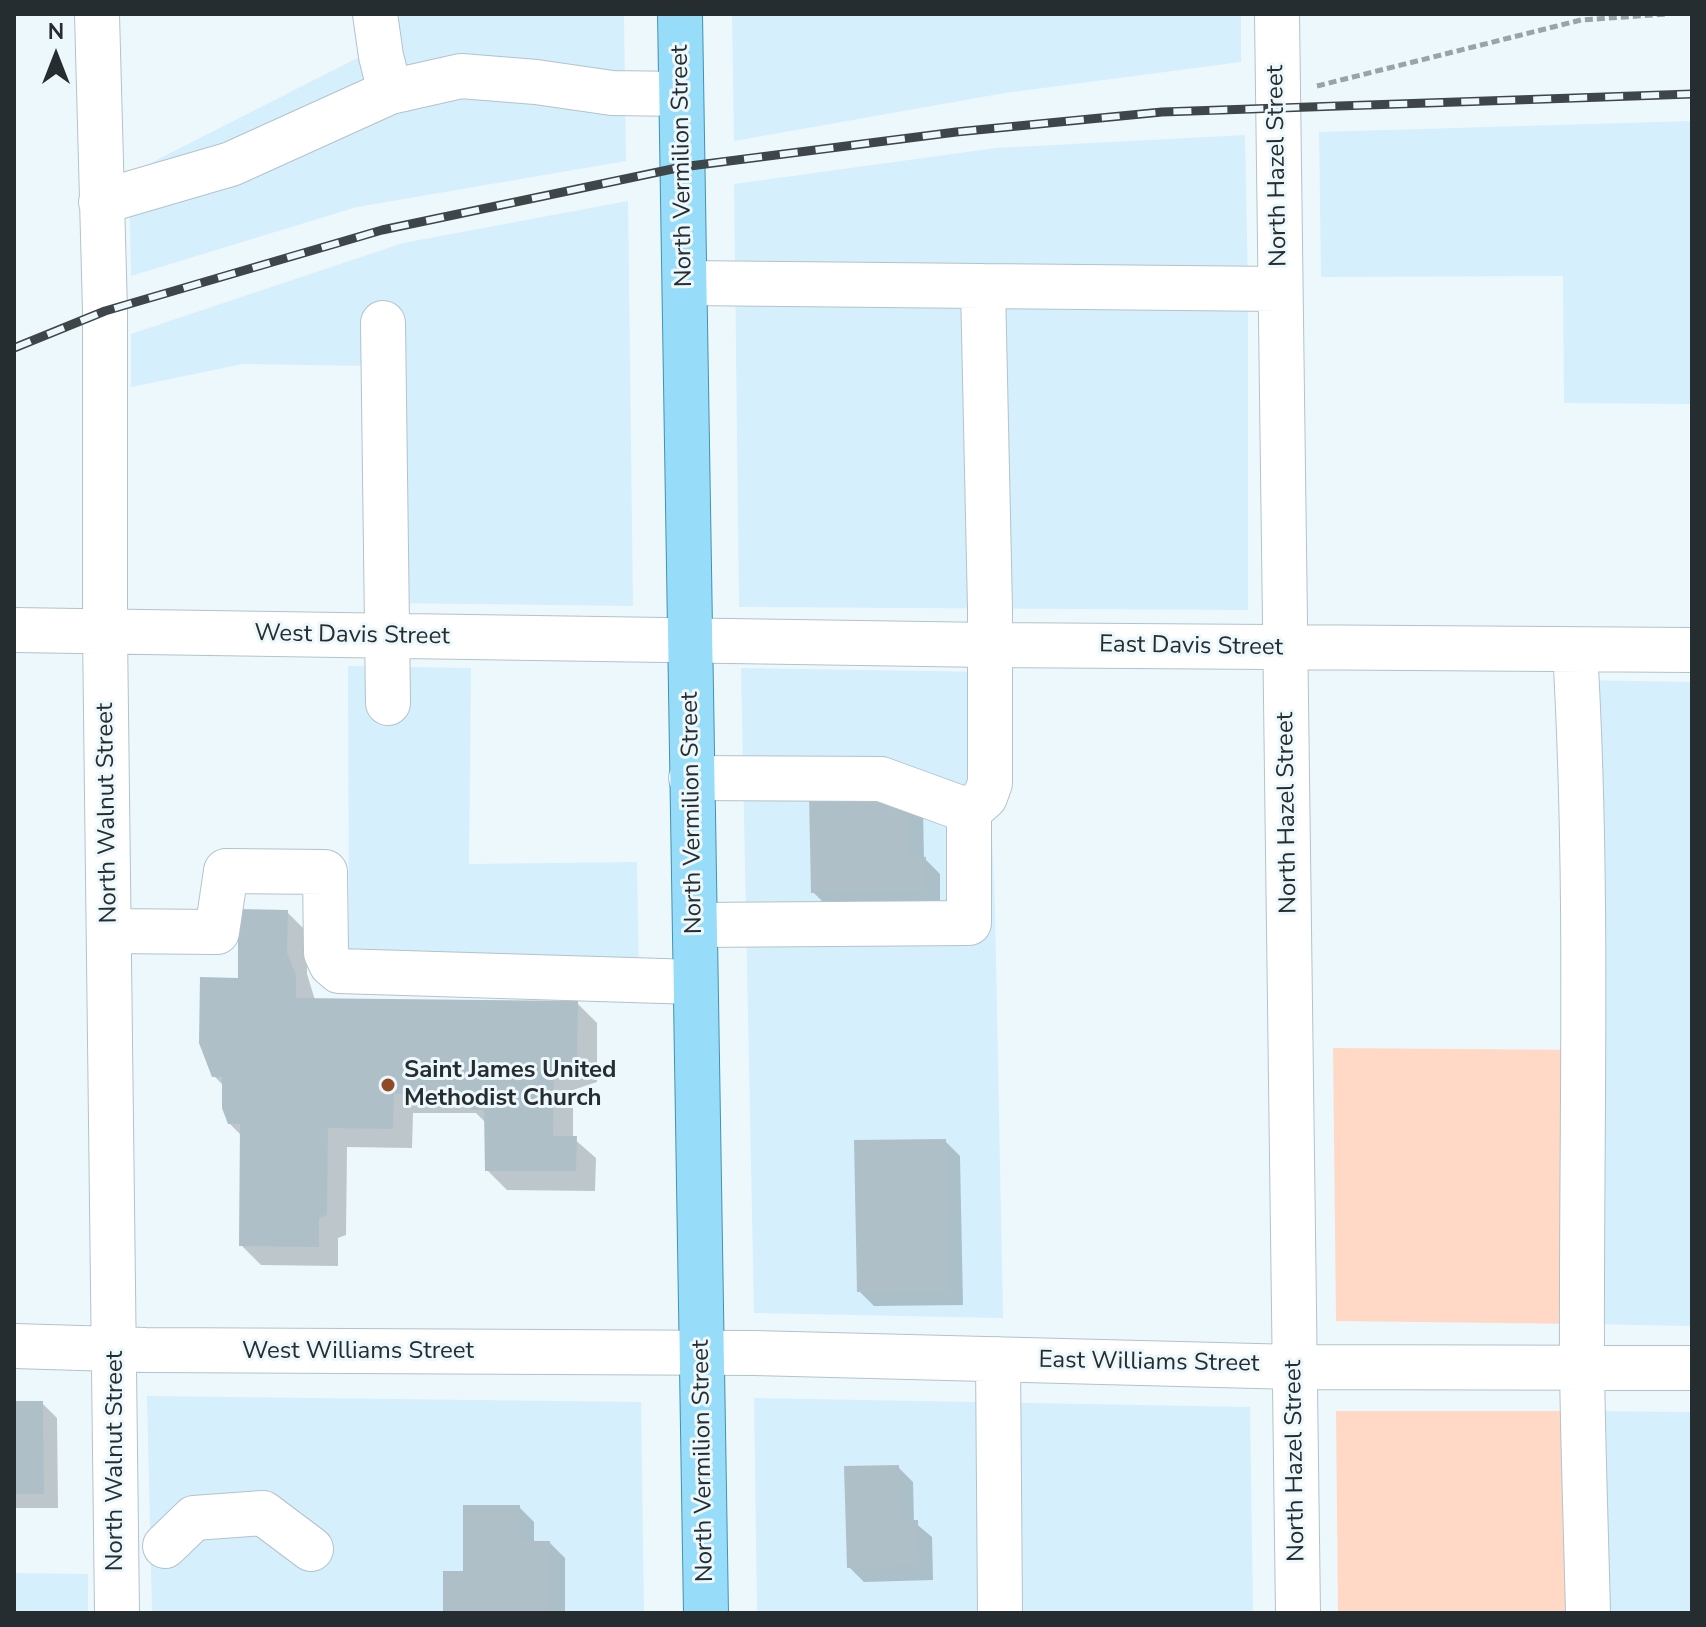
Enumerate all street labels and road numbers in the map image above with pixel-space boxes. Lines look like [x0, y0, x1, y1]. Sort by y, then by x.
street label: North Vermilion Street [666, 45, 700, 287]
street label: North Hazel Street [1262, 65, 1294, 267]
street label: West Davis Street [254, 620, 450, 652]
street label: East Davis Street [1099, 631, 1283, 663]
street label: North Vermilion Street [676, 692, 710, 934]
street label: North Walnut Street [92, 702, 124, 924]
street label: North Hazel Street [1272, 712, 1304, 914]
street label: West Williams Street [242, 1338, 474, 1366]
street label: North Vermilion Street [687, 1340, 721, 1582]
street label: East Williams Street [1038, 1347, 1260, 1379]
street label: North Walnut Street [102, 1351, 130, 1571]
street label: North Hazel Street [1280, 1360, 1312, 1562]

